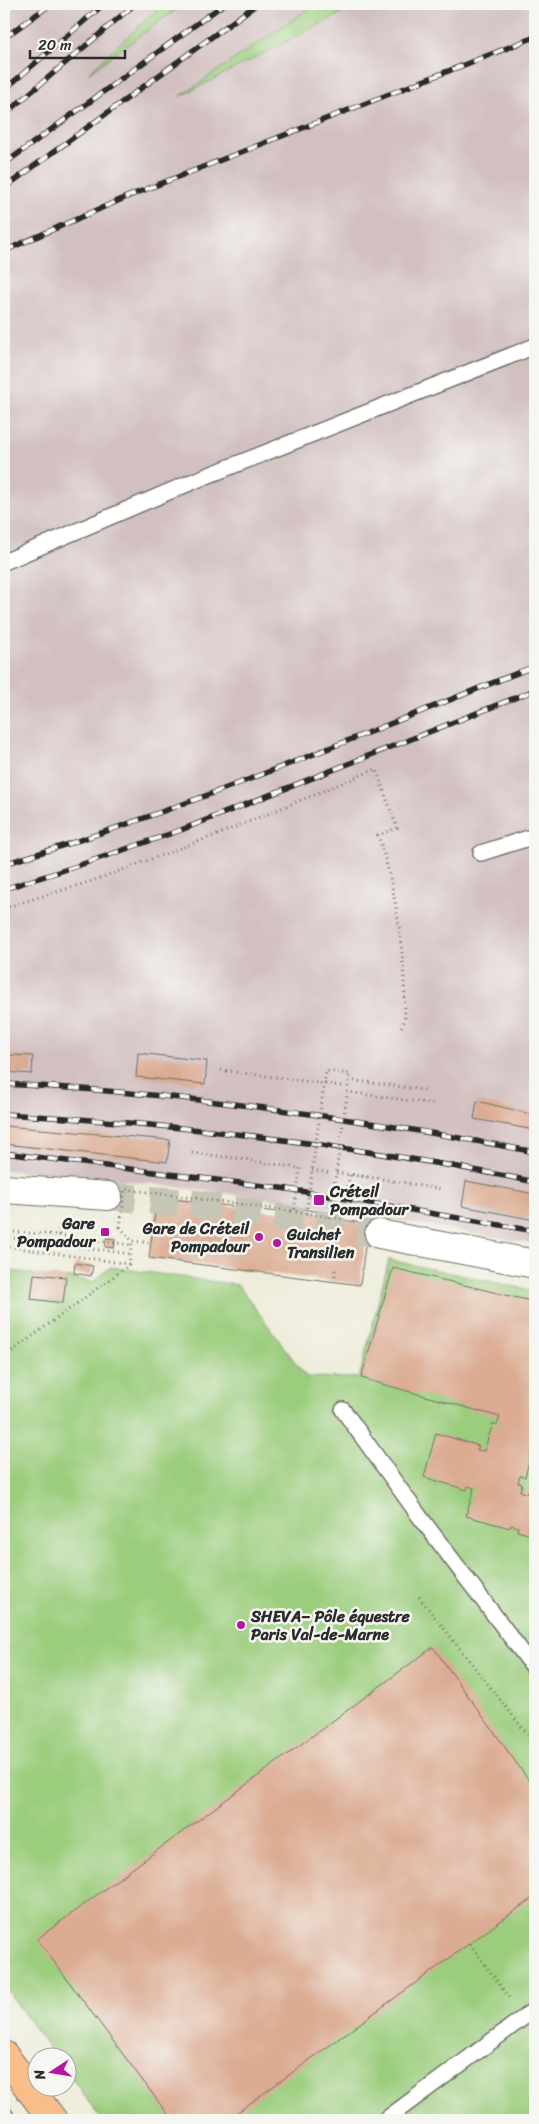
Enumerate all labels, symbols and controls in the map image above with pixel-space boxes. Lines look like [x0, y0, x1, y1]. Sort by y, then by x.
scale bar [30, 28, 125, 60]
text: 20 m [38, 32, 72, 58]
place label: Créteil Pompadour [329, 1177, 410, 1224]
marker: Créteil Pompadour [312, 1193, 326, 1207]
place label: Gare Pompadour [17, 1209, 96, 1256]
place label: Gare de Créteil Pompadour [142, 1214, 250, 1261]
place label: Guichet Transilien [286, 1220, 355, 1267]
marker: Gare Pompadour [99, 1226, 111, 1238]
marker: Gare de Créteil Pompadour [253, 1231, 265, 1243]
marker: Guichet Transilien [271, 1237, 283, 1249]
place label: SHEVA– Pôle équestre Paris Val-de-Marne [250, 1602, 411, 1649]
marker: SHEVA– Pôle équestre Paris Val-de-Marne [235, 1619, 247, 1631]
north arrow [28, 2046, 78, 2096]
text: N [26, 2067, 53, 2083]

